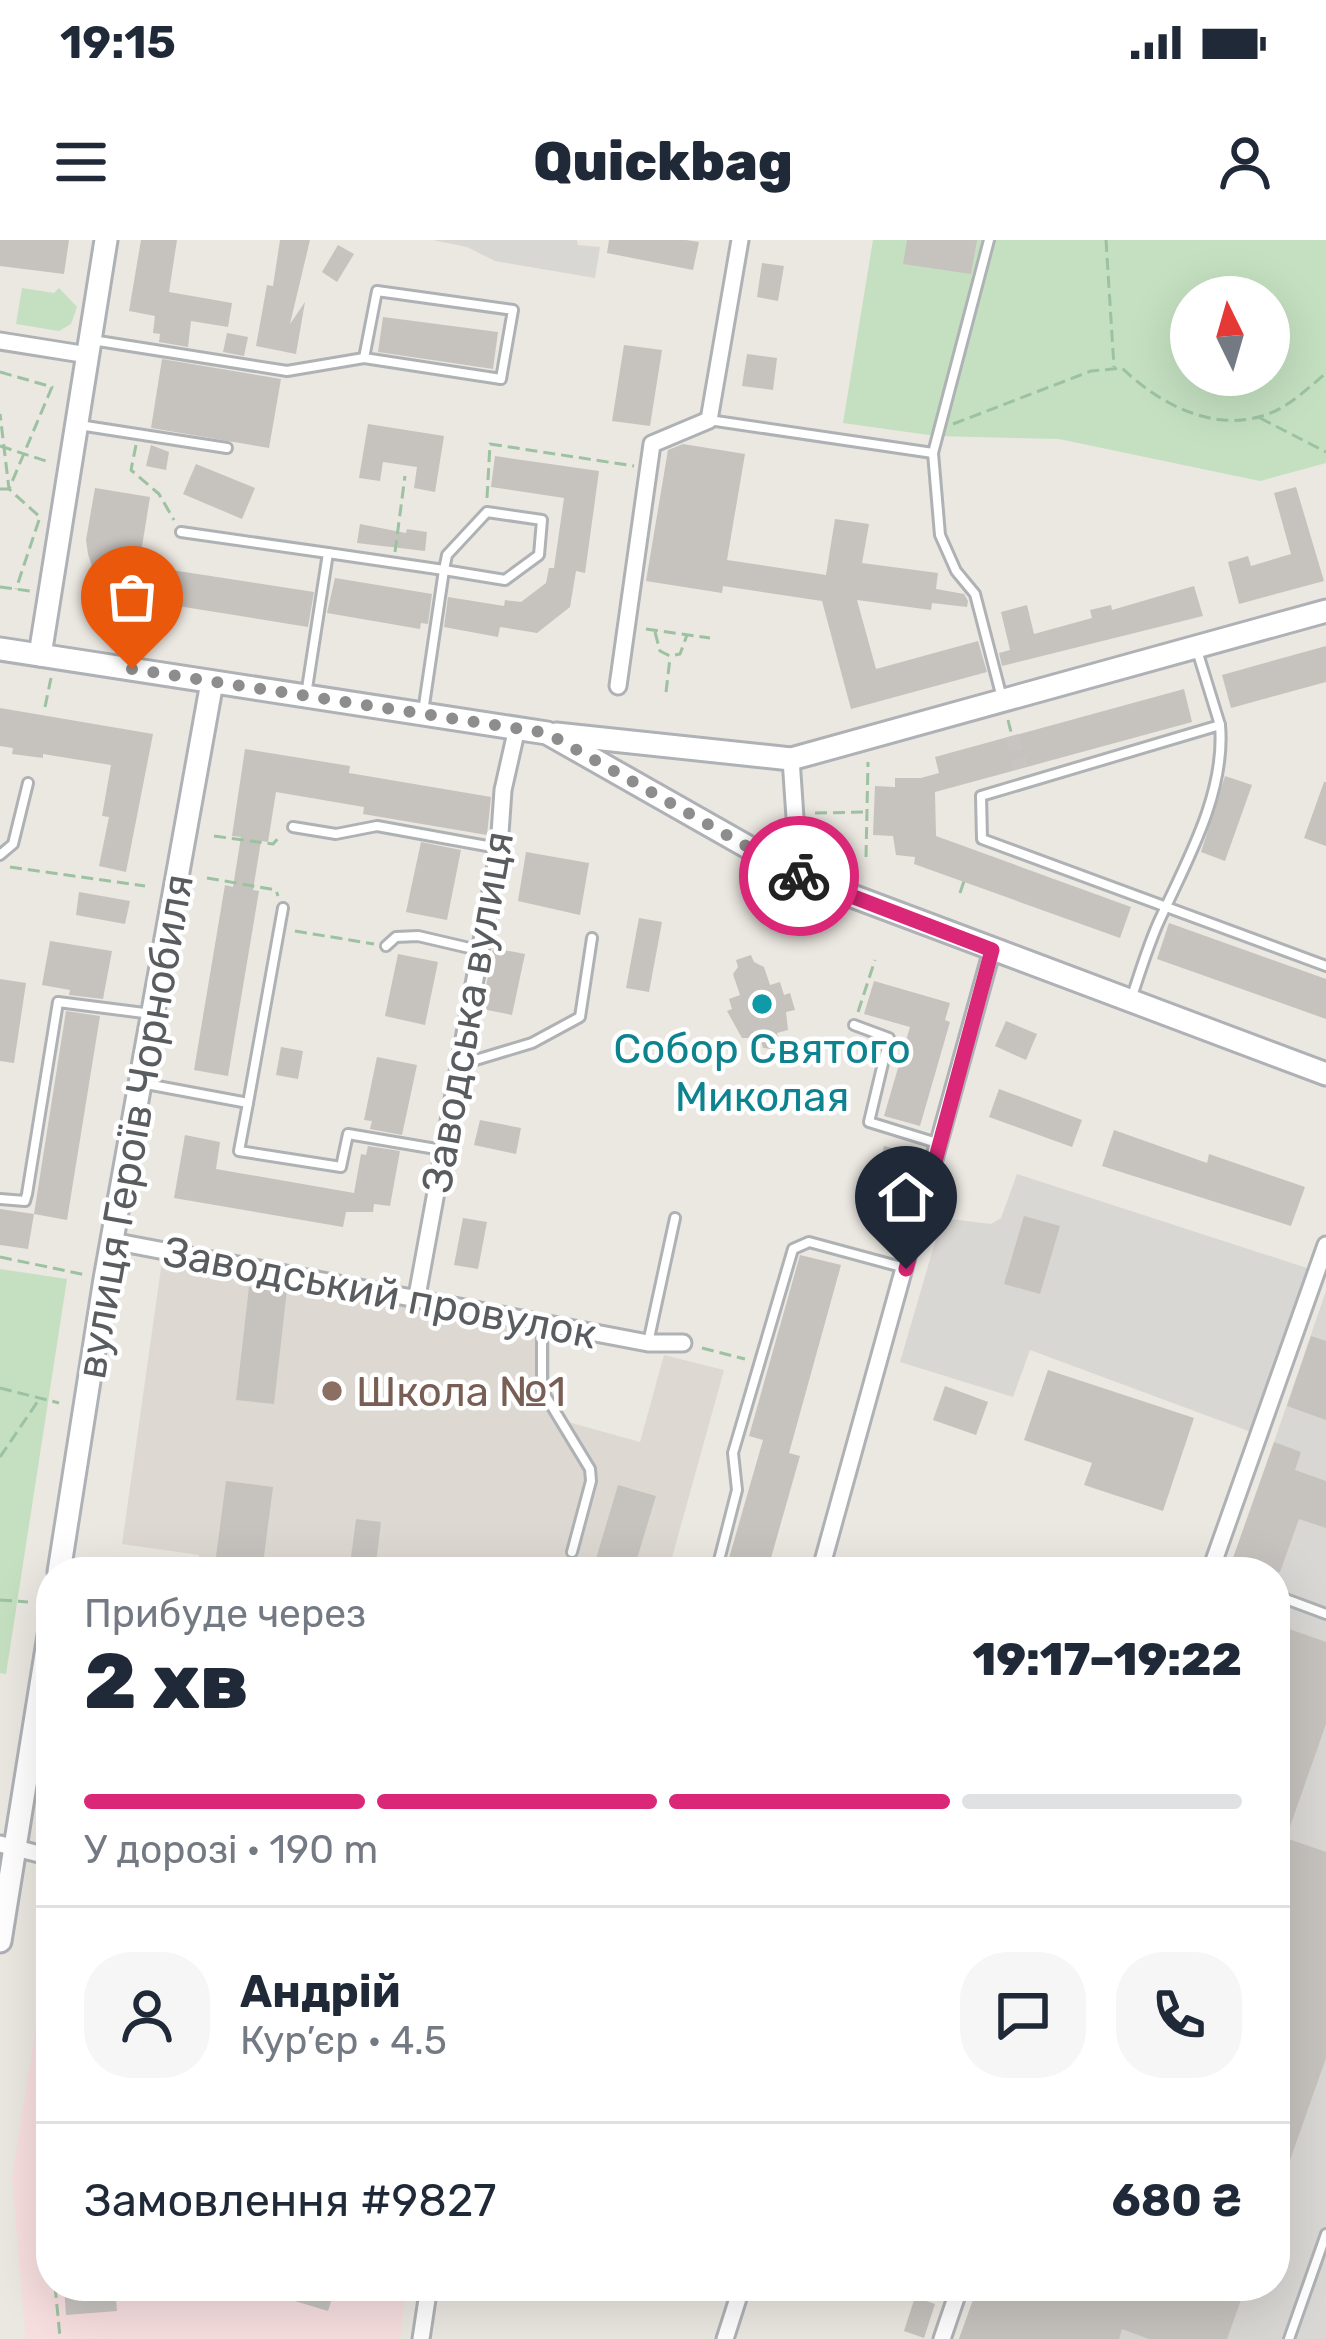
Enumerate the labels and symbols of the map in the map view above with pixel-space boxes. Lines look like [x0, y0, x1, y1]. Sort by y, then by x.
north arrow [1170, 276, 1290, 396]
pin [81, 546, 183, 669]
courier [739, 816, 859, 936]
street label: Заводська вулиця [412, 827, 524, 1197]
street label: вулиця Героїв Чорнобиля [66, 870, 204, 1382]
marker: Собор Святого Миколая [749, 991, 775, 1017]
place label: Собор Святого Миколая [613, 1024, 911, 1122]
pin [855, 1146, 957, 1269]
street label: Заводський провулок [159, 1226, 601, 1360]
place label: Школа №1 [356, 1367, 566, 1417]
marker: Школа №1 [319, 1378, 345, 1404]

